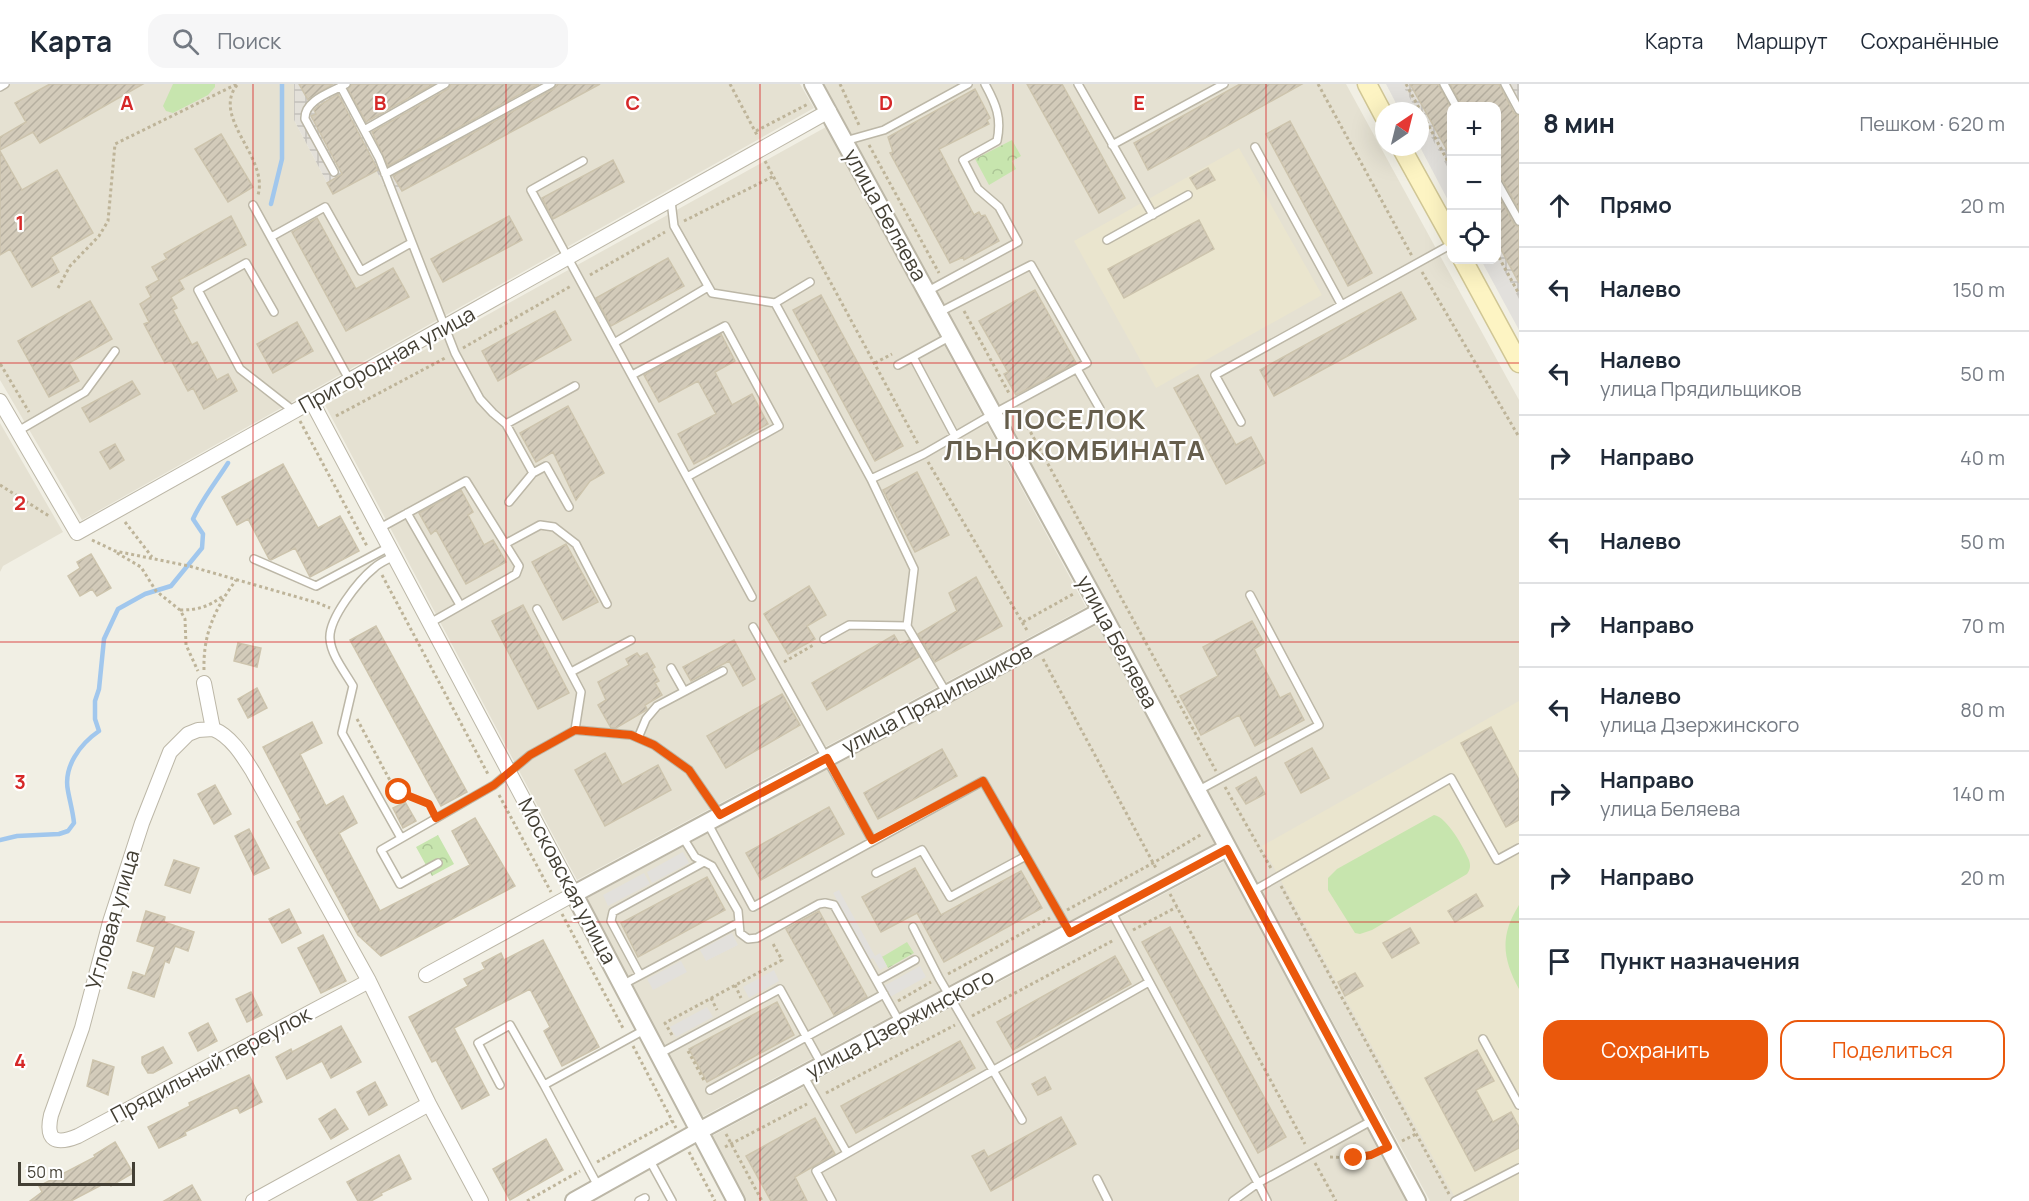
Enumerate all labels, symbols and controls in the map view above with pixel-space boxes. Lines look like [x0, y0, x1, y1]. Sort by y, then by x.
search box [148, 14, 568, 68]
text: Карта [30, 22, 112, 60]
icon: search [169, 25, 202, 58]
text: Поиск [217, 26, 281, 56]
text: Карта [1645, 27, 1703, 55]
text: Маршрут [1736, 27, 1828, 55]
text: Сохранённые [1861, 27, 1999, 55]
text: A [120, 89, 134, 116]
text: B [374, 89, 387, 116]
text: C [626, 89, 640, 116]
text: D [879, 89, 893, 116]
text: E [1133, 89, 1145, 116]
north arrow [1375, 102, 1429, 156]
map controls [1447, 102, 1501, 264]
button: + [1447, 102, 1501, 156]
text: 8 мин [1543, 105, 1615, 141]
text: Пешком · 620 m [1859, 110, 2005, 137]
street label: улица Беляева [838, 143, 934, 286]
button: − [1447, 156, 1501, 210]
icon: ahead [1543, 189, 1576, 222]
text: Прямо [1600, 190, 1672, 220]
text: 20 m [1960, 192, 2005, 219]
text: 1 [16, 209, 24, 236]
button: locate [1447, 210, 1501, 264]
icon: left [1543, 273, 1576, 306]
text: Налево [1600, 274, 1681, 304]
text: 150 m [1952, 276, 2005, 303]
street label: Пригородная улица [293, 299, 480, 419]
text: Налево [1600, 345, 1681, 375]
icon: left [1543, 357, 1576, 390]
text: 50 m [1960, 360, 2005, 387]
text: улица Прядильщиков [1600, 375, 1802, 402]
district label: ПОСЕЛОК ЛЬНОКОМБИНАТА [944, 400, 1206, 468]
icon: right [1543, 441, 1576, 474]
text: Направо [1600, 442, 1694, 472]
text: 40 m [1960, 444, 2005, 471]
text: 2 [14, 489, 26, 516]
icon: left [1543, 525, 1576, 558]
text: Налево [1600, 526, 1681, 556]
text: 50 m [1960, 528, 2005, 555]
street label: улица Беляева [1071, 570, 1165, 713]
icon: right [1543, 609, 1576, 642]
text: Направо [1600, 610, 1694, 640]
text: 70 m [1962, 612, 2005, 639]
street label: улица Прядильщиков [837, 636, 1037, 760]
text: Налево [1600, 681, 1681, 711]
icon: left [1543, 693, 1576, 726]
text: 80 m [1960, 696, 2005, 723]
text: улица Дзержинского [1600, 711, 1799, 738]
text: Направо [1600, 765, 1694, 795]
text: 3 [14, 768, 26, 795]
icon: right [1543, 777, 1576, 810]
route start [385, 778, 411, 804]
text: 140 m [1952, 780, 2005, 807]
street label: Московская улица [512, 793, 624, 969]
text: улица Беляева [1600, 795, 1740, 822]
street label: Угловая улица [79, 846, 145, 993]
icon: right [1543, 861, 1576, 894]
text: Направо [1600, 862, 1694, 892]
text: 20 m [1960, 864, 2005, 891]
icon: arrive [1543, 945, 1576, 978]
text: Пункт назначения [1600, 946, 1800, 976]
street label: улица Дзержинского [801, 962, 998, 1085]
street label: Прядильный переулок [106, 999, 316, 1129]
button: Сохранить [1543, 1020, 1768, 1080]
button: Поделиться [1780, 1020, 2005, 1080]
text: 4 [14, 1047, 26, 1074]
route end [1340, 1144, 1366, 1170]
scale bar [18, 1159, 135, 1186]
text: 50 m [27, 1161, 63, 1183]

